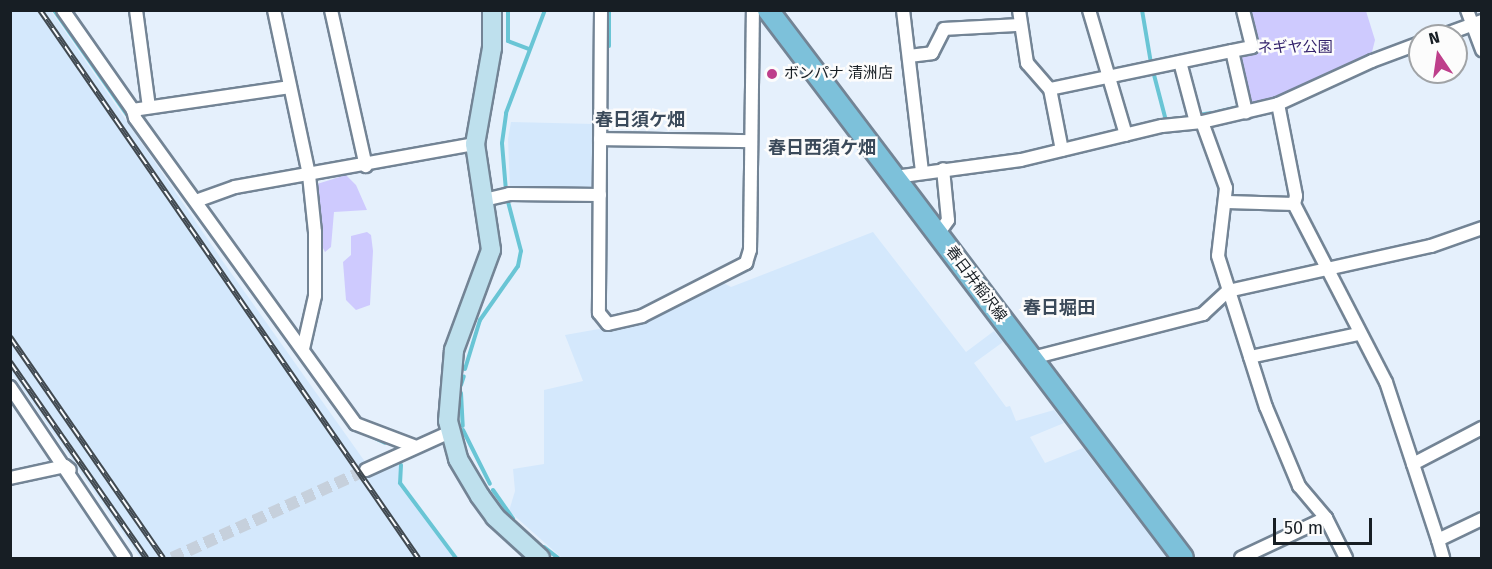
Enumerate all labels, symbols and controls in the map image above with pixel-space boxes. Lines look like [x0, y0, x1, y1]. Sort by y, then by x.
north arrow [1408, 24, 1468, 84]
text: N [1427, 27, 1442, 48]
park label: ネギヤ公園 [1258, 39, 1332, 57]
place label: ボンパナ 清洲店 [784, 65, 893, 83]
marker: ボンパナ 清洲店 [765, 67, 779, 81]
district label: 春日須ケ畑 [595, 109, 685, 131]
district label: 春日西須ケ畑 [768, 137, 876, 159]
street label: 春日井稲沢線 [942, 243, 1010, 325]
district label: 春日堀田 [1023, 297, 1095, 319]
scale bar [1276, 506, 1375, 544]
text: 50 m [1284, 517, 1323, 539]

